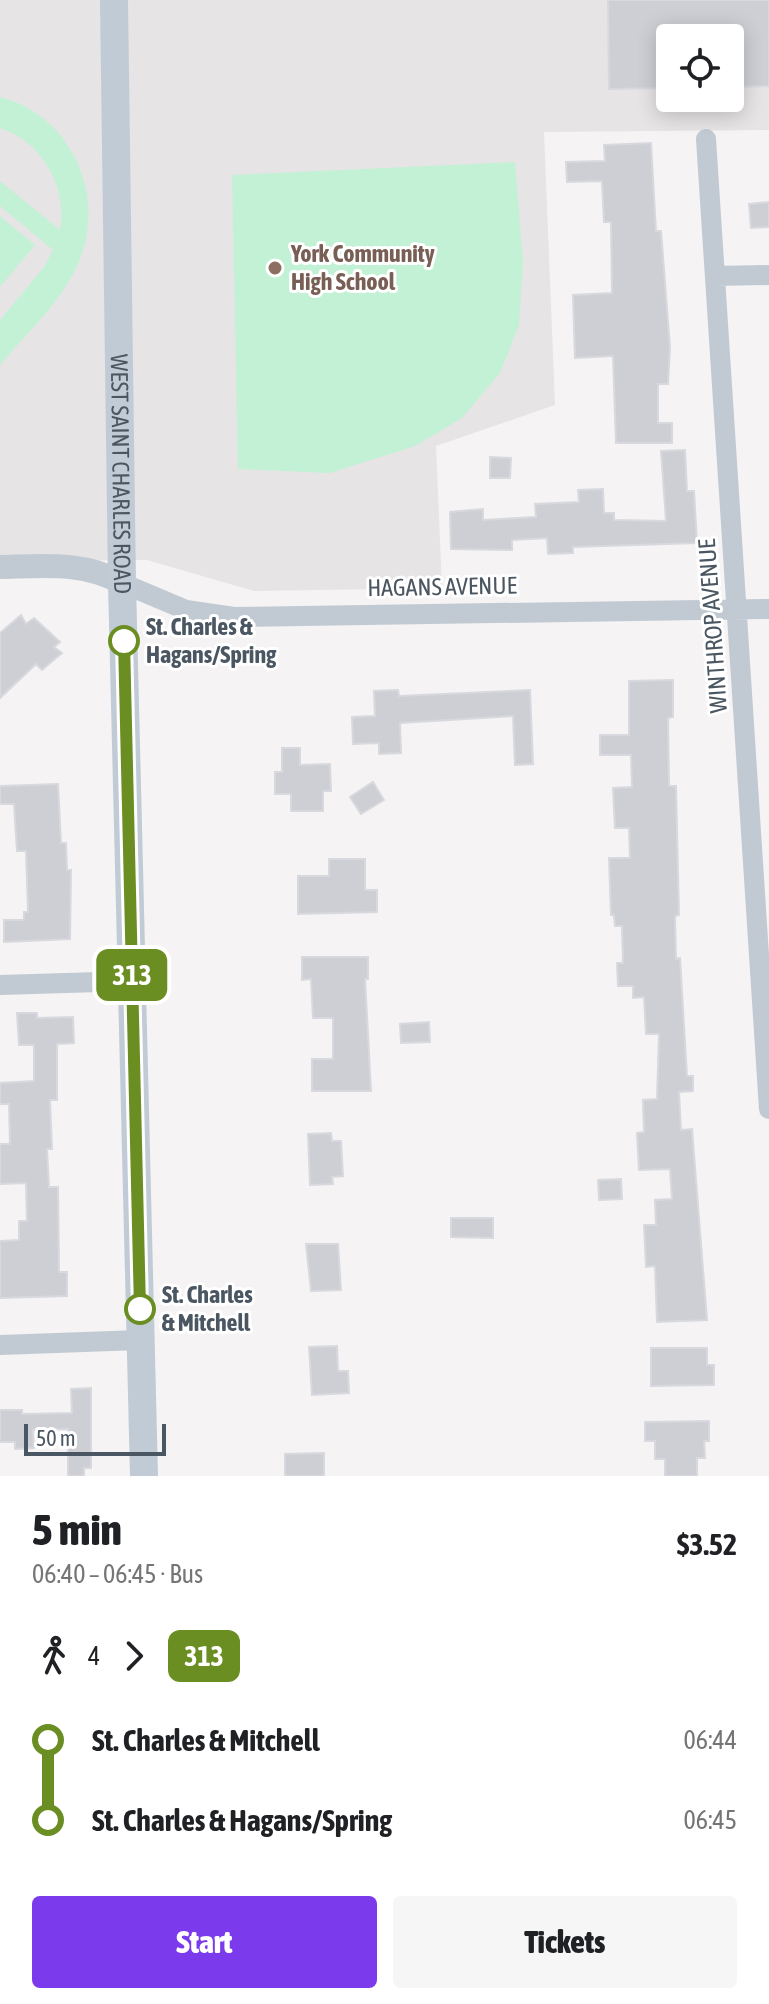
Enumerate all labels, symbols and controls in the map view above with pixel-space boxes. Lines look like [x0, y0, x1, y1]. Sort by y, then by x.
map controls [656, 24, 744, 112]
button: locate [656, 24, 744, 112]
place label: York Community High School [290, 240, 435, 295]
marker: York Community High School [266, 259, 284, 277]
street label: WEST SAINT CHARLES ROAD [106, 354, 136, 594]
street label: WINTHROP AVENUE [693, 538, 732, 714]
street label: HAGANS AVENUE [367, 572, 517, 601]
place label: St. Charles & Hagans/Spring [146, 613, 277, 668]
marker: St. Charles & Hagans/Spring [109, 626, 139, 656]
line badge: 313 [86, 949, 178, 1001]
text: 313 [112, 959, 152, 991]
place label: St. Charles & Mitchell [162, 1281, 253, 1336]
marker: St. Charles & Mitchell [125, 1294, 155, 1324]
scale bar [24, 1420, 166, 1456]
text: 50 m [36, 1425, 76, 1451]
text: 5 min [32, 1504, 122, 1554]
text: $3.52 [677, 1527, 737, 1561]
text: 06:40 – 06:45 · Bus [32, 1559, 203, 1589]
icon: walk [32, 1634, 76, 1678]
icon: forward [112, 1634, 156, 1678]
text: 313 [184, 1640, 224, 1672]
text: 4 [88, 1641, 100, 1671]
text: St. Charles & Mitchell [92, 1723, 320, 1757]
text: 06:44 [683, 1725, 737, 1755]
text: St. Charles & Hagans/Spring [92, 1803, 392, 1837]
text: 06:45 [683, 1805, 737, 1835]
button: Start [32, 1896, 377, 1988]
button: Tickets [393, 1896, 737, 1988]

